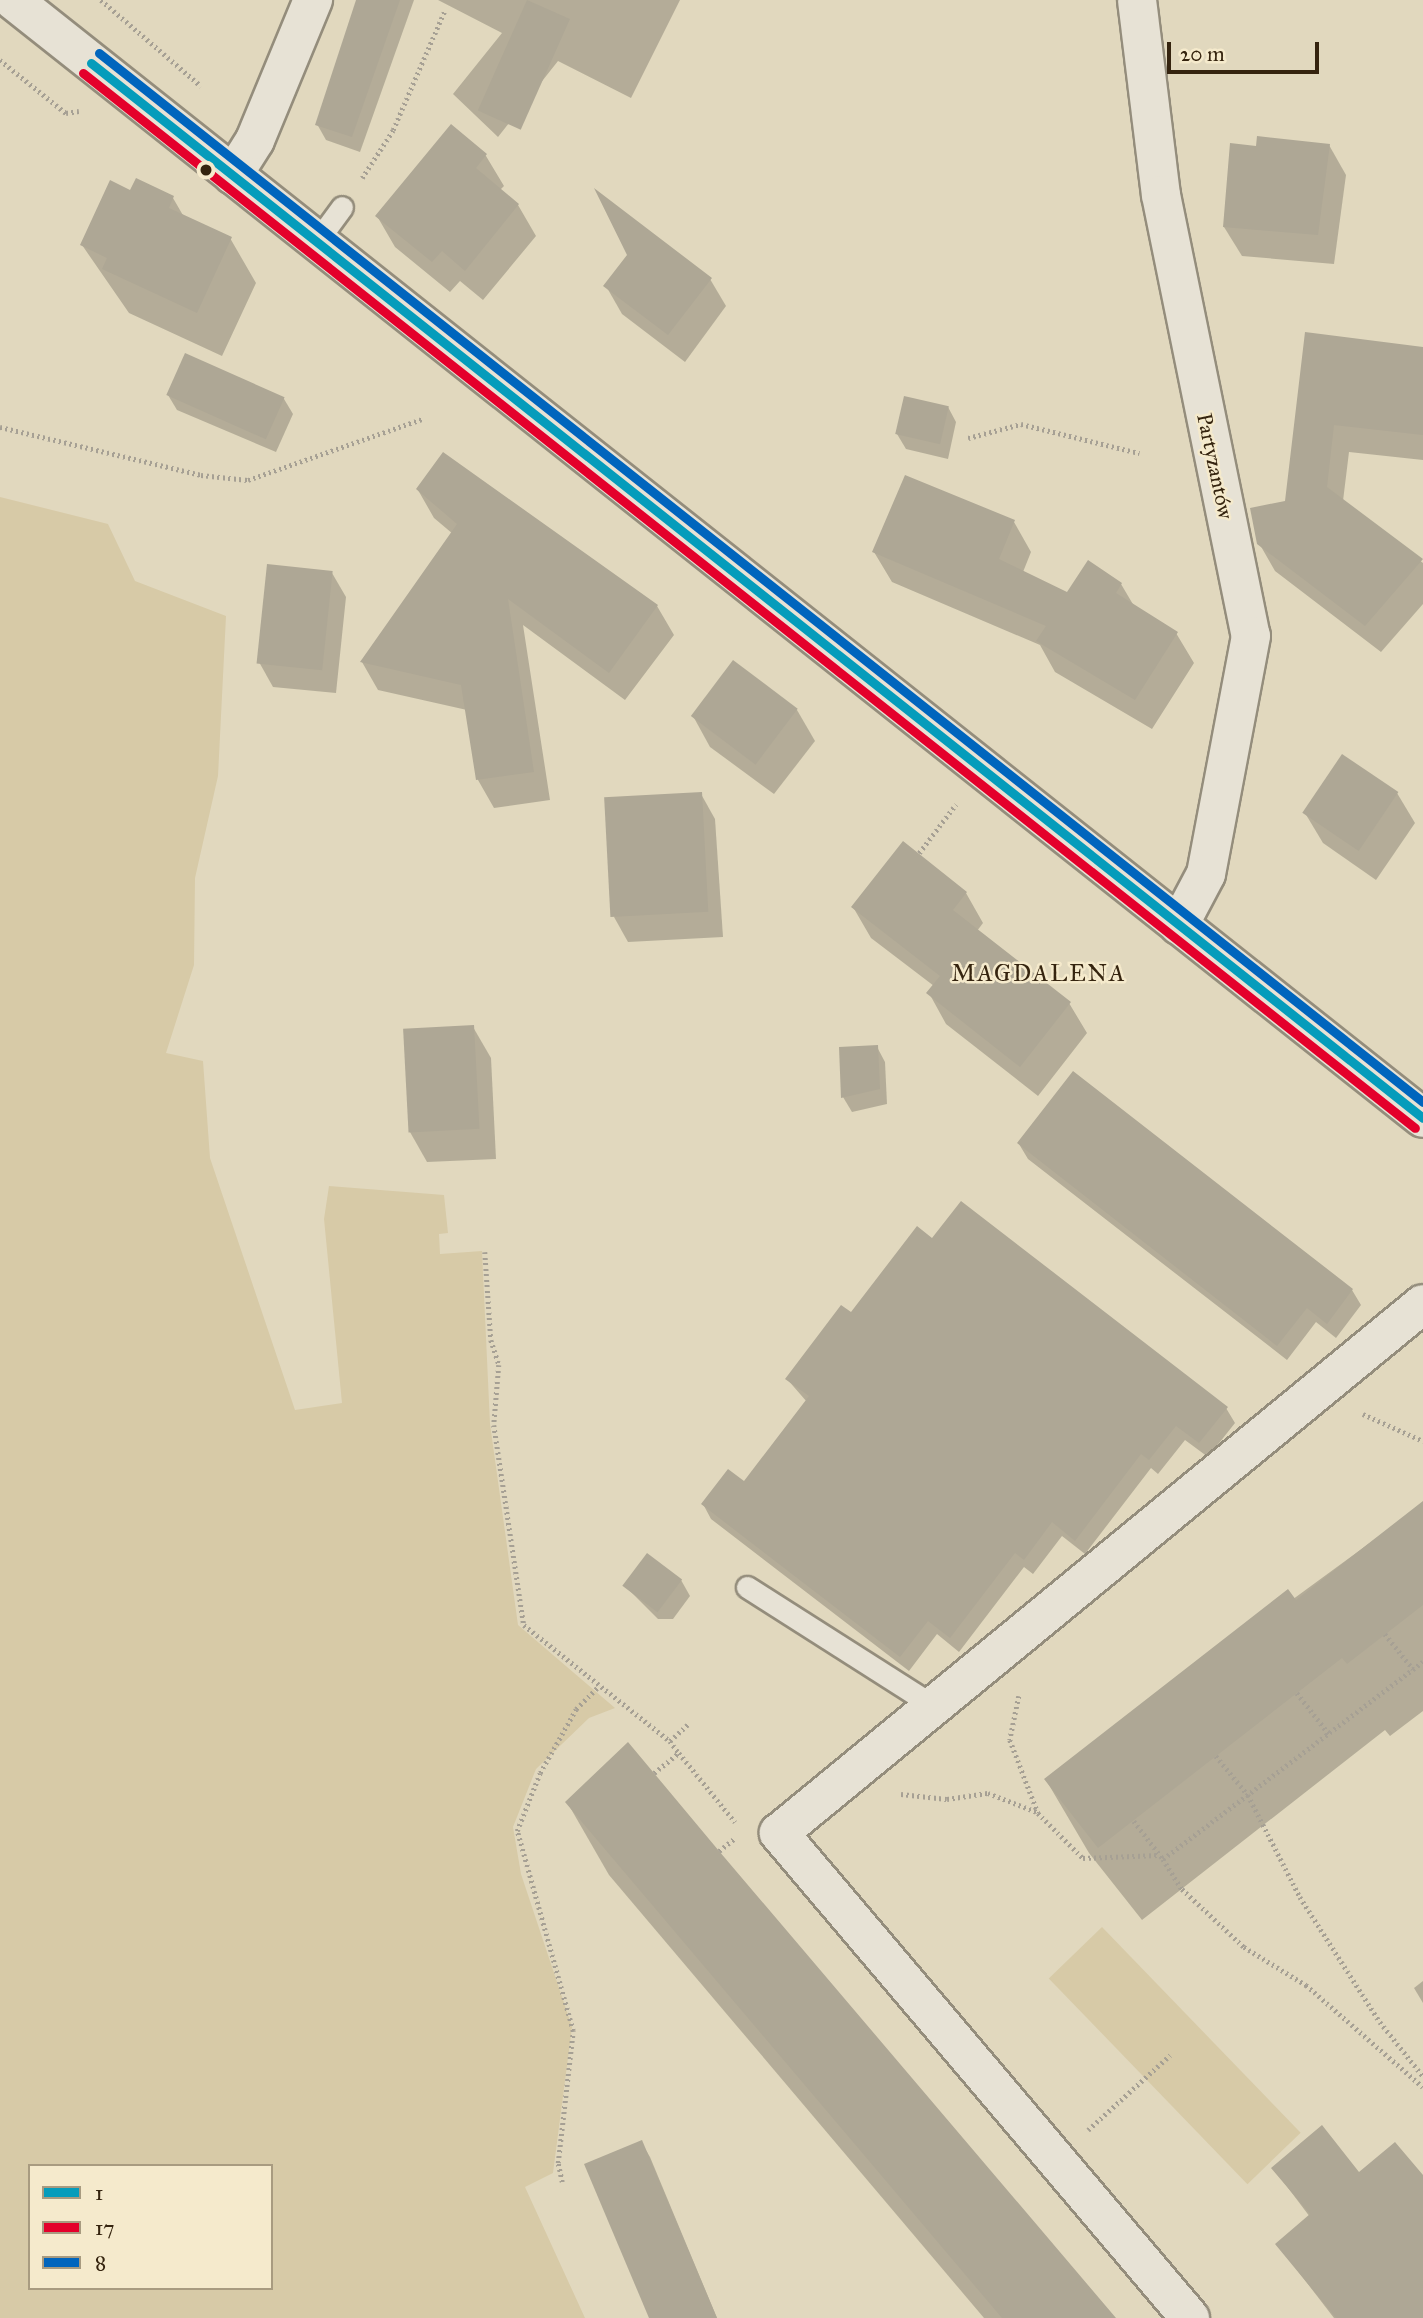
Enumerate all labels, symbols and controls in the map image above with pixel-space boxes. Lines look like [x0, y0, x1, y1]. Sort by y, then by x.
scale bar [1171, 28, 1323, 72]
text: 20 m [1180, 41, 1225, 67]
unlabelled marker [199, 163, 213, 177]
street label: Partyzantów [1192, 411, 1238, 521]
district label: MAGDALENA [953, 959, 1125, 987]
legend [28, 2164, 273, 2290]
text: 1 [95, 2180, 103, 2206]
text: 17 [95, 2215, 115, 2241]
text: 8 [95, 2250, 106, 2276]

